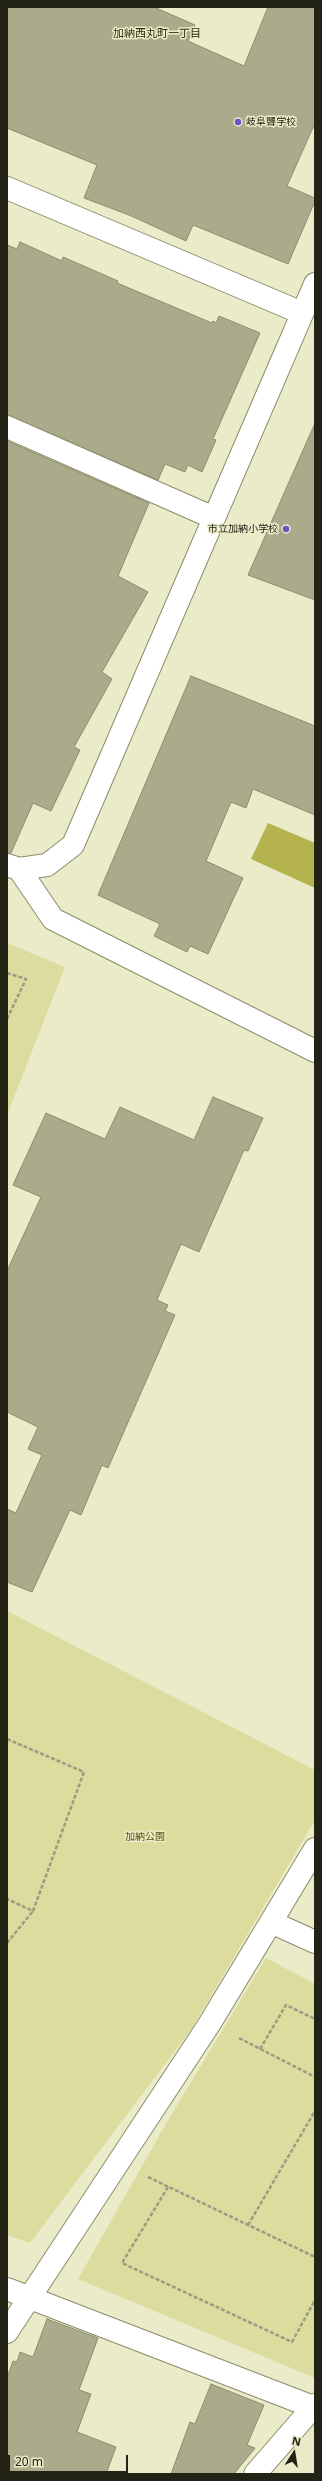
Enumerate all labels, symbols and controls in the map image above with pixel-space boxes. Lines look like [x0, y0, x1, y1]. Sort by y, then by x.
district label: 加納西丸町一丁目 [113, 27, 201, 41]
place label: 岐阜聾学校 [246, 116, 296, 128]
marker: 岐阜聾学校 [233, 117, 243, 127]
place label: 市立加納小学校 [208, 523, 278, 535]
marker: 市立加納小学校 [281, 524, 291, 534]
park label: 加納公園 [125, 1831, 165, 1843]
north arrow [274, 2433, 314, 2473]
text: N [291, 2433, 303, 2449]
scale bar [10, 2447, 130, 2473]
text: 20 m [15, 2453, 43, 2470]

